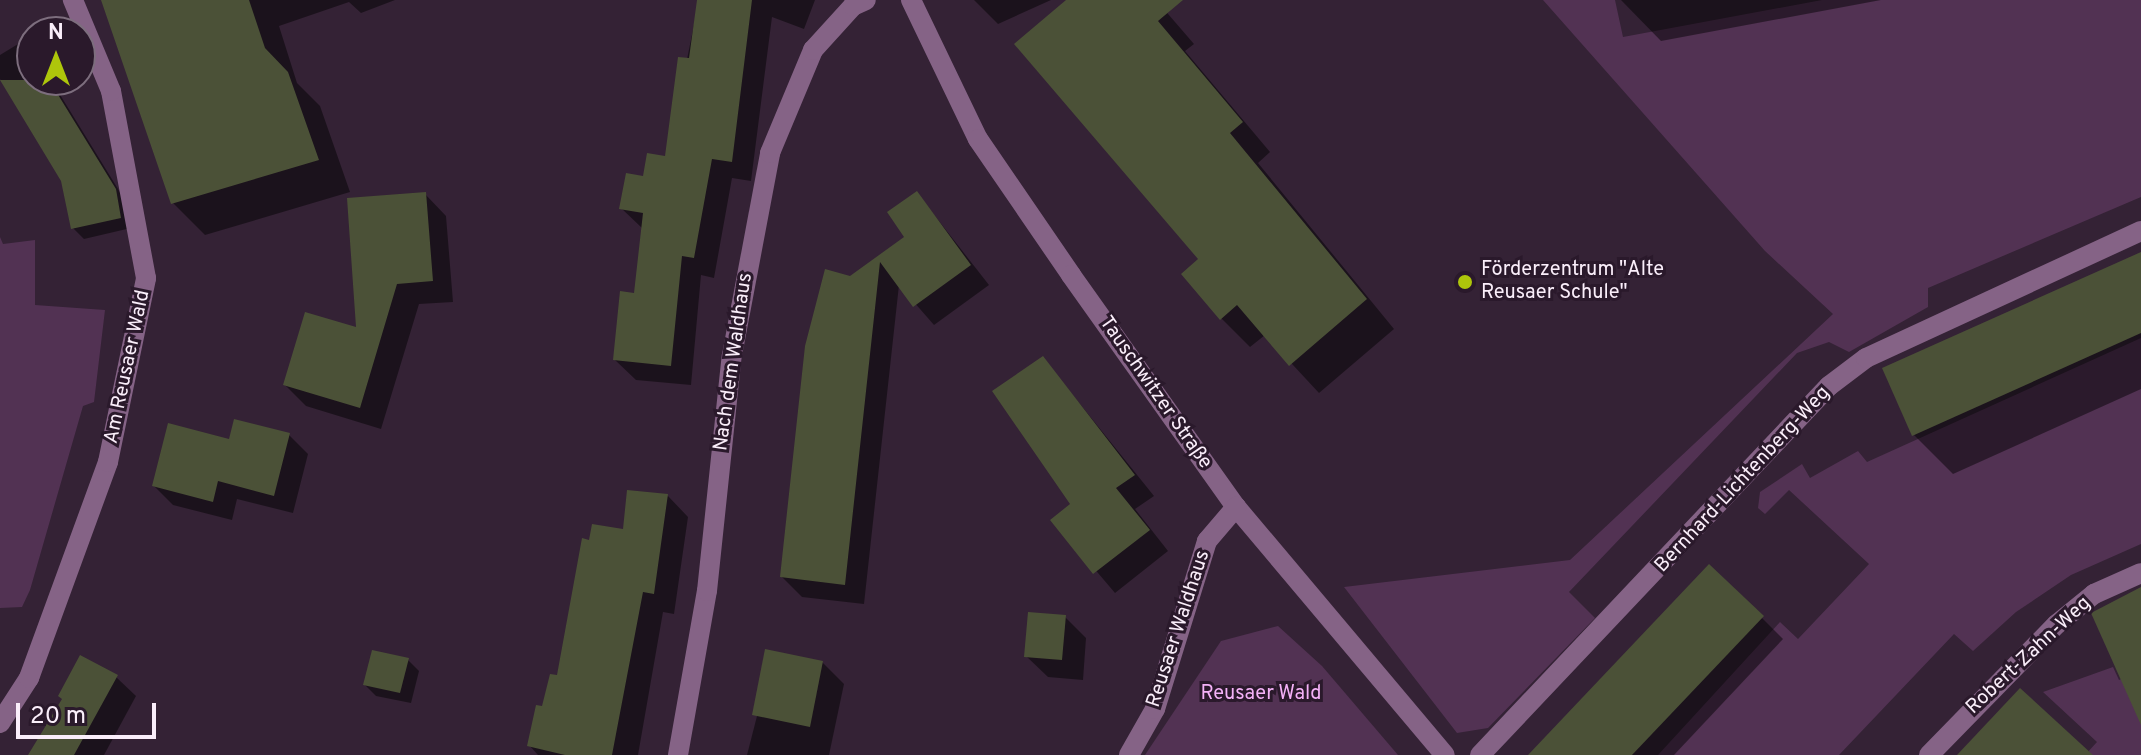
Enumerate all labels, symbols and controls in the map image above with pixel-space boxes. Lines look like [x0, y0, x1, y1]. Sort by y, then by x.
north arrow [16, 16, 96, 96]
text: N [48, 20, 64, 47]
place label: Förderzentrum "Alte Reusaer Schule" [1481, 258, 1664, 305]
street label: Nach dem Waldhaus [710, 271, 758, 453]
marker: Förderzentrum "Alte Reusaer Schule" [1456, 273, 1474, 291]
street label: Am Reusaer Wald [100, 288, 156, 446]
street label: Tauschwitzer Straße [1093, 312, 1217, 474]
street label: Bernhard-Lichtenberg-Weg [1650, 382, 1836, 578]
street label: Reusaer Waldhaus [1142, 547, 1216, 711]
street label: Robert-Zahn-Weg [1962, 592, 2096, 720]
park label: Reusaer Wald [1200, 682, 1322, 706]
scale bar [20, 687, 160, 737]
text: 20 m [30, 702, 86, 732]

